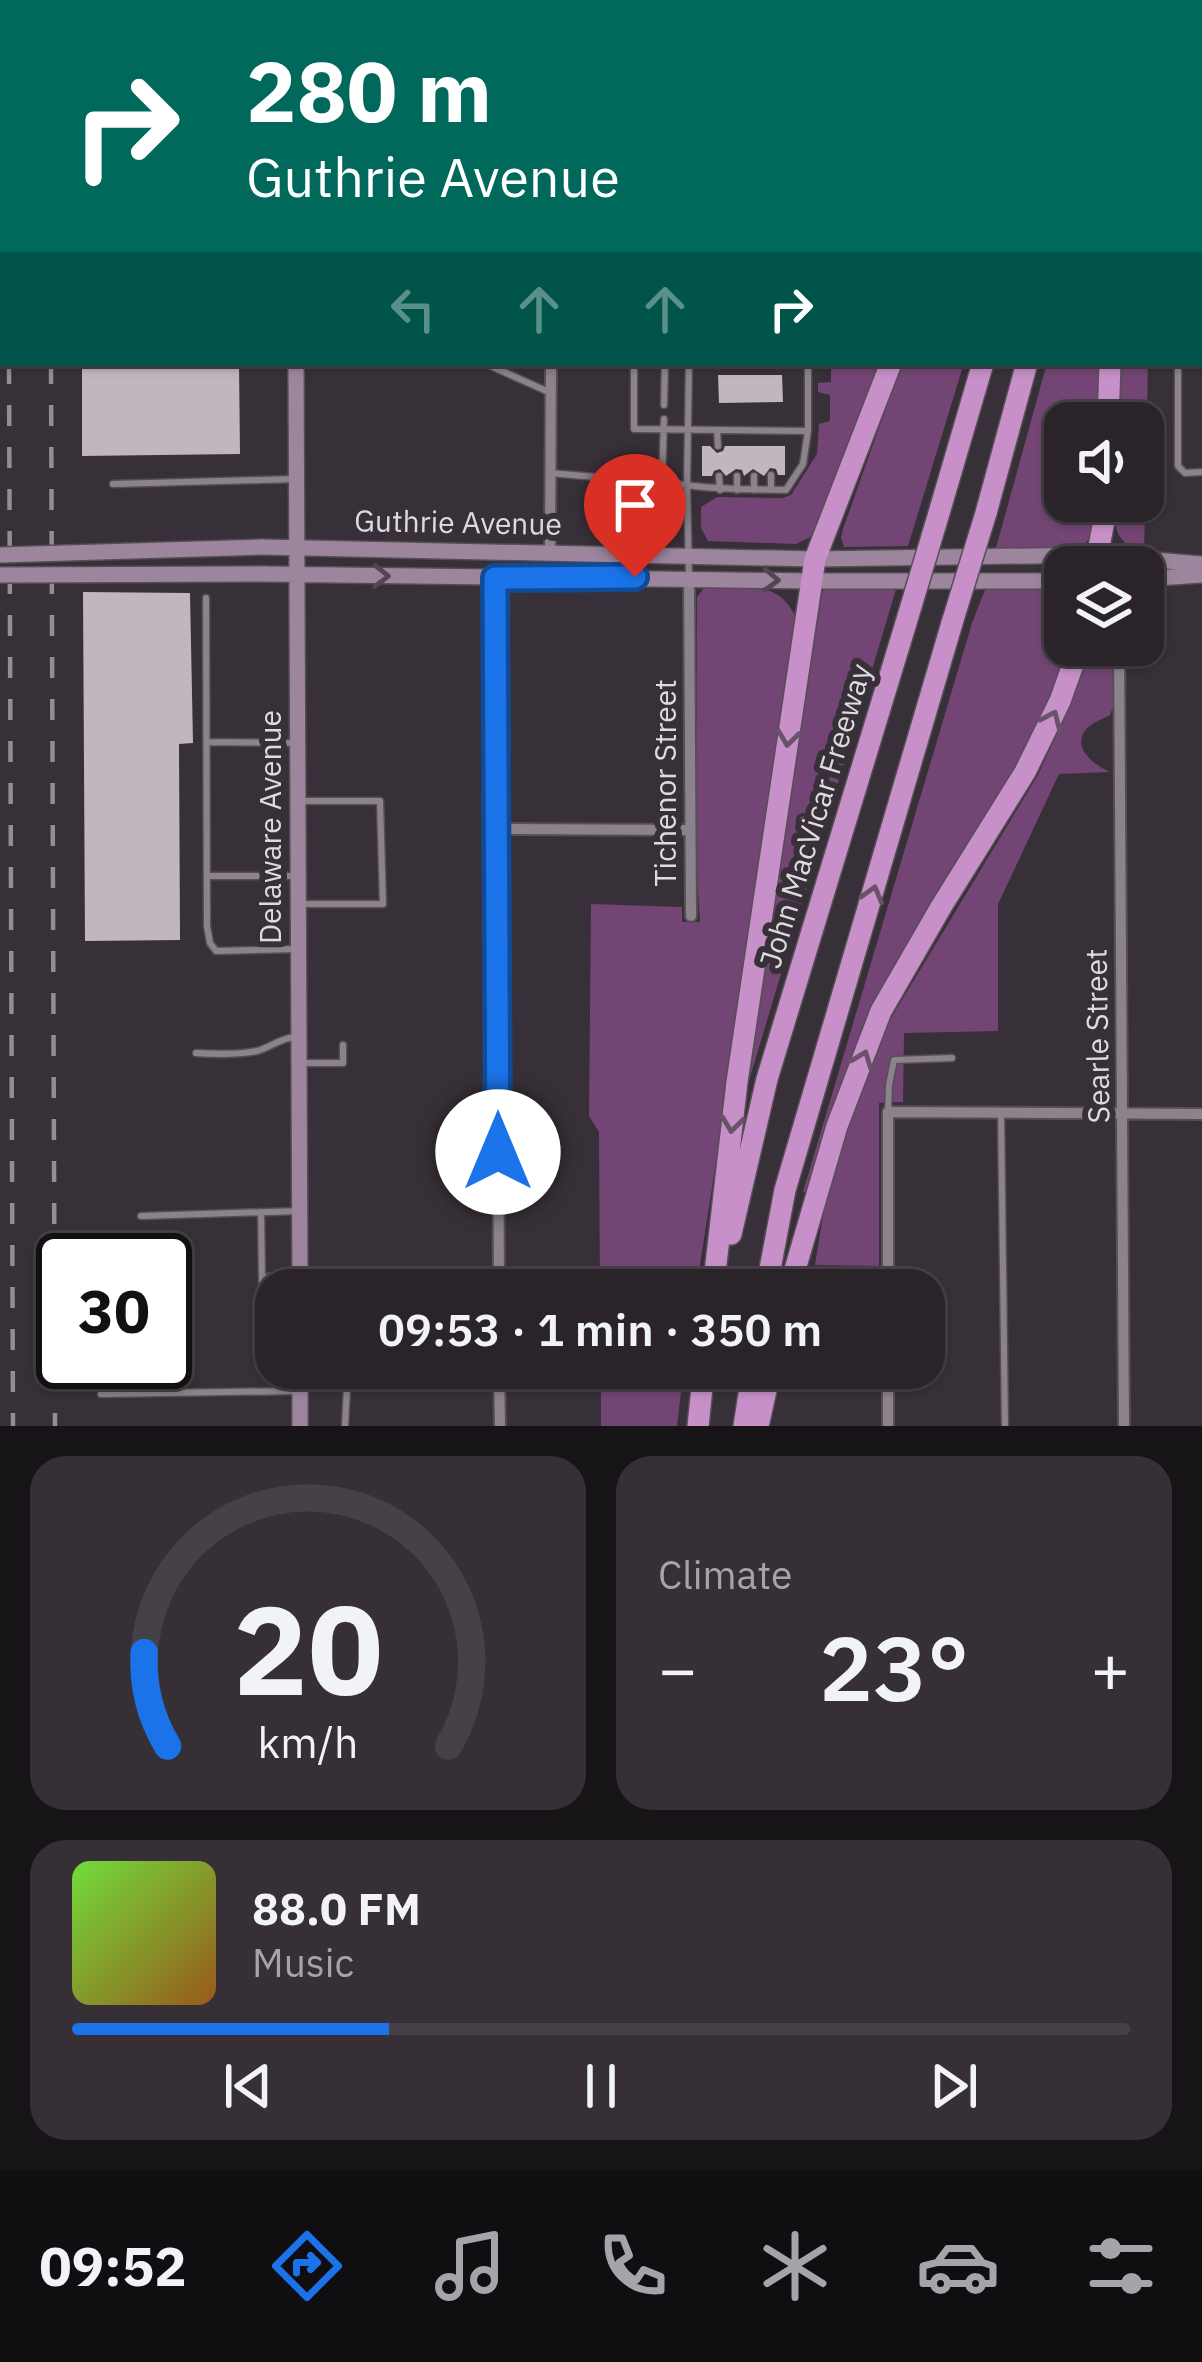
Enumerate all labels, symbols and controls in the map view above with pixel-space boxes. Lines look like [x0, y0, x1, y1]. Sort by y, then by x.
text: 280 m [246, 36, 492, 145]
icon: right [48, 48, 204, 204]
text: Guthrie Avenue [246, 142, 620, 212]
icon: left [380, 276, 446, 342]
icon: ahead [506, 276, 572, 342]
icon: ahead [632, 276, 698, 342]
icon: right [758, 276, 824, 342]
map controls [1044, 402, 1164, 666]
button: sound [1044, 402, 1164, 522]
pin [584, 454, 686, 577]
icon: arrive [602, 472, 668, 538]
street label: Guthrie Avenue [354, 500, 562, 543]
button: layers [1044, 546, 1164, 666]
one-way arrow [372, 562, 391, 588]
one-way arrow [762, 566, 781, 592]
street label: John MacVicar Freeway [750, 659, 879, 973]
street label: Tichenor Street [645, 679, 684, 887]
street label: Delaware Avenue [250, 710, 289, 944]
one-way arrow [1038, 710, 1062, 731]
one-way arrow [776, 728, 802, 748]
one-way arrow [859, 884, 884, 905]
street label: Searle Street [1075, 948, 1118, 1124]
one-way arrow [849, 1049, 873, 1070]
position arrow [435, 1089, 561, 1215]
one-way arrow [720, 1114, 746, 1134]
speed limit sign: 30 [36, 1233, 192, 1389]
text: 09:53 · 1 min · 350 m [378, 1300, 822, 1358]
text: Climate [658, 1549, 792, 1600]
text: 20 [233, 1567, 383, 1729]
text: 23° [819, 1609, 969, 1726]
text: − [658, 1625, 698, 1711]
text: + [1090, 1625, 1130, 1711]
text: km/h [258, 1714, 358, 1770]
text: 88.0 FM [252, 1879, 421, 1937]
text: Music [252, 1937, 354, 1988]
icon: previous [215, 2053, 281, 2119]
icon: pause [568, 2053, 634, 2119]
icon: next [921, 2053, 987, 2119]
icon: directions [265, 2224, 349, 2308]
icon: music [428, 2224, 512, 2308]
icon: phone [591, 2224, 675, 2308]
icon: climate [753, 2224, 837, 2308]
icon: car [916, 2224, 1000, 2308]
icon: filters [1079, 2224, 1163, 2308]
text: 09:52 [39, 2231, 187, 2301]

